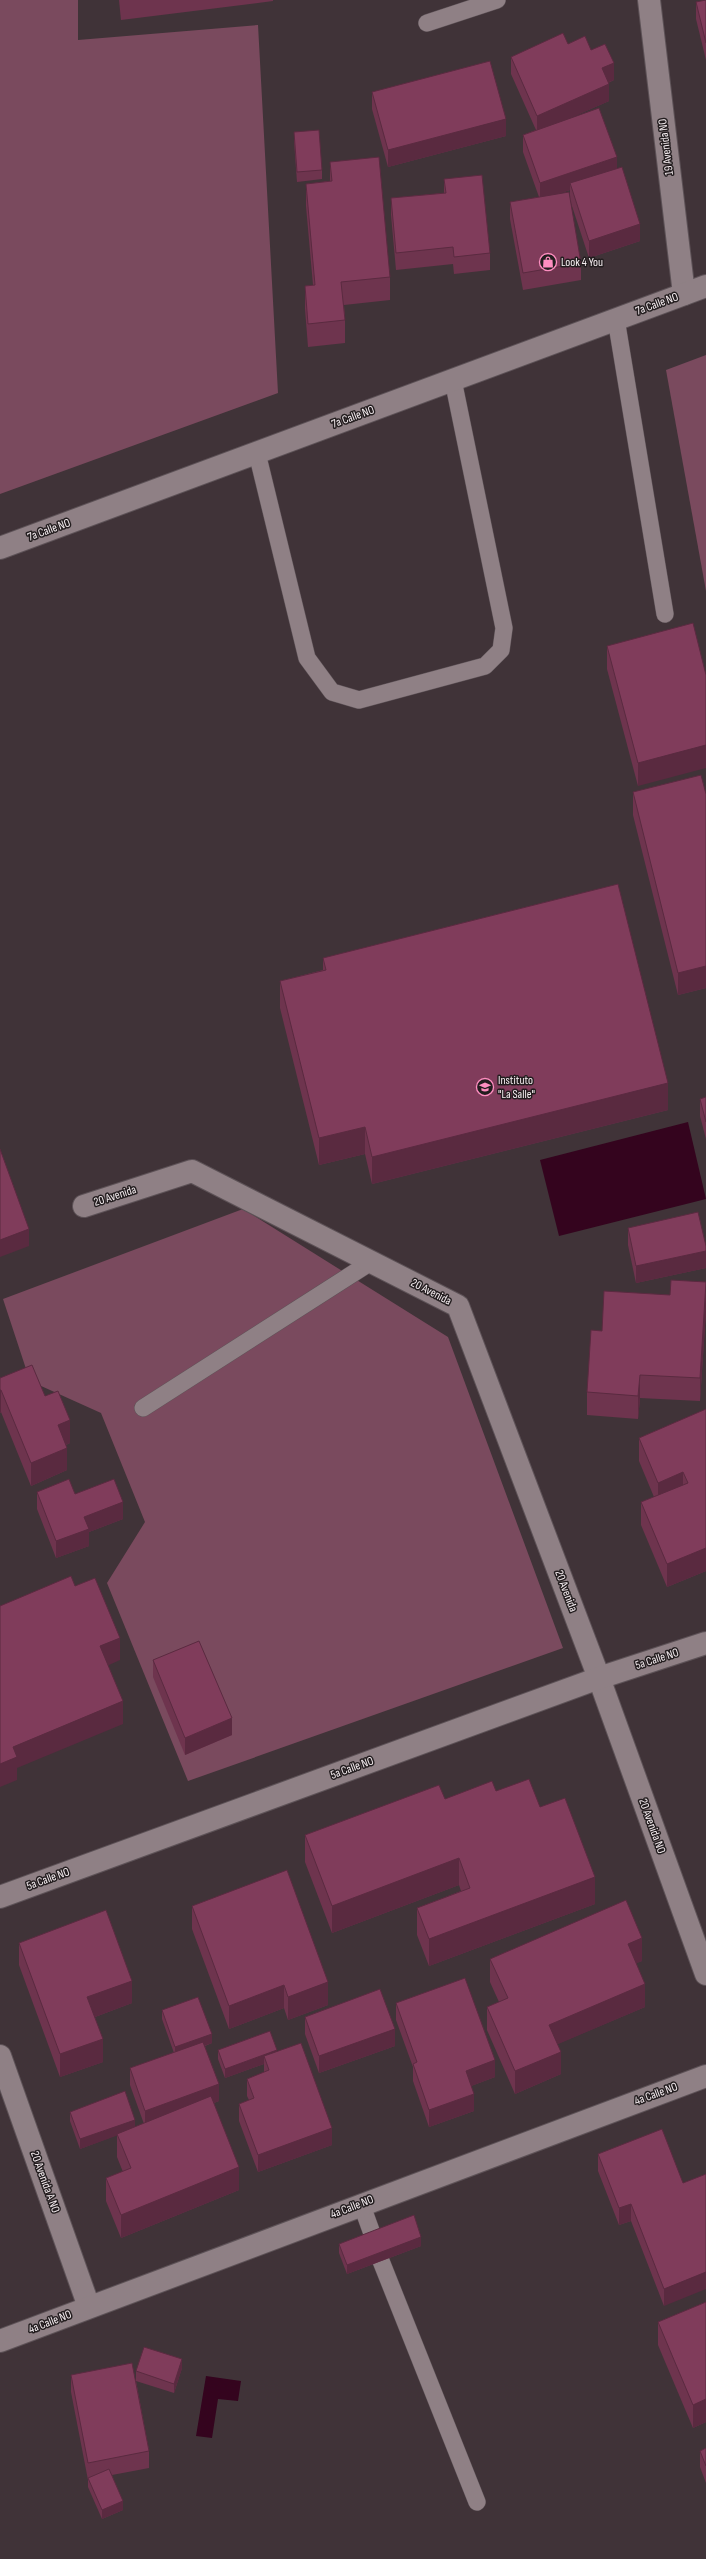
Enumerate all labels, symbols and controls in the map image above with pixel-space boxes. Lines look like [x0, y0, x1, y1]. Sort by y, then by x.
street label: 19 Avenida NO [655, 118, 677, 176]
shop icon: Look 4 You [538, 252, 558, 272]
place label: Look 4 You [561, 255, 603, 270]
street label: 7a Calle NO [633, 289, 681, 319]
street label: 7a Calle NO [329, 402, 377, 432]
street label: 7a Calle NO [25, 515, 73, 545]
place label: Instituto "La Salle" [498, 1073, 535, 1102]
school or university icon: Instituto "La Salle" [475, 1077, 495, 1097]
street label: 20 Avenida [92, 1182, 138, 1210]
street label: 20 Avenida [408, 1275, 454, 1309]
street label: 20 Avenida [551, 1568, 581, 1614]
street label: 5a Calle NO [633, 1645, 681, 1673]
street label: 5a Calle NO [328, 1753, 376, 1783]
street label: 20 Avenida NO [635, 1796, 669, 1856]
street label: 5a Calle NO [24, 1864, 72, 1894]
street label: 4a Calle NO [632, 2079, 680, 2109]
street label: 20 Avenida A NO [27, 2149, 63, 2215]
street label: 4a Calle NO [328, 2192, 376, 2222]
street label: 4a Calle NO [26, 2307, 74, 2337]

